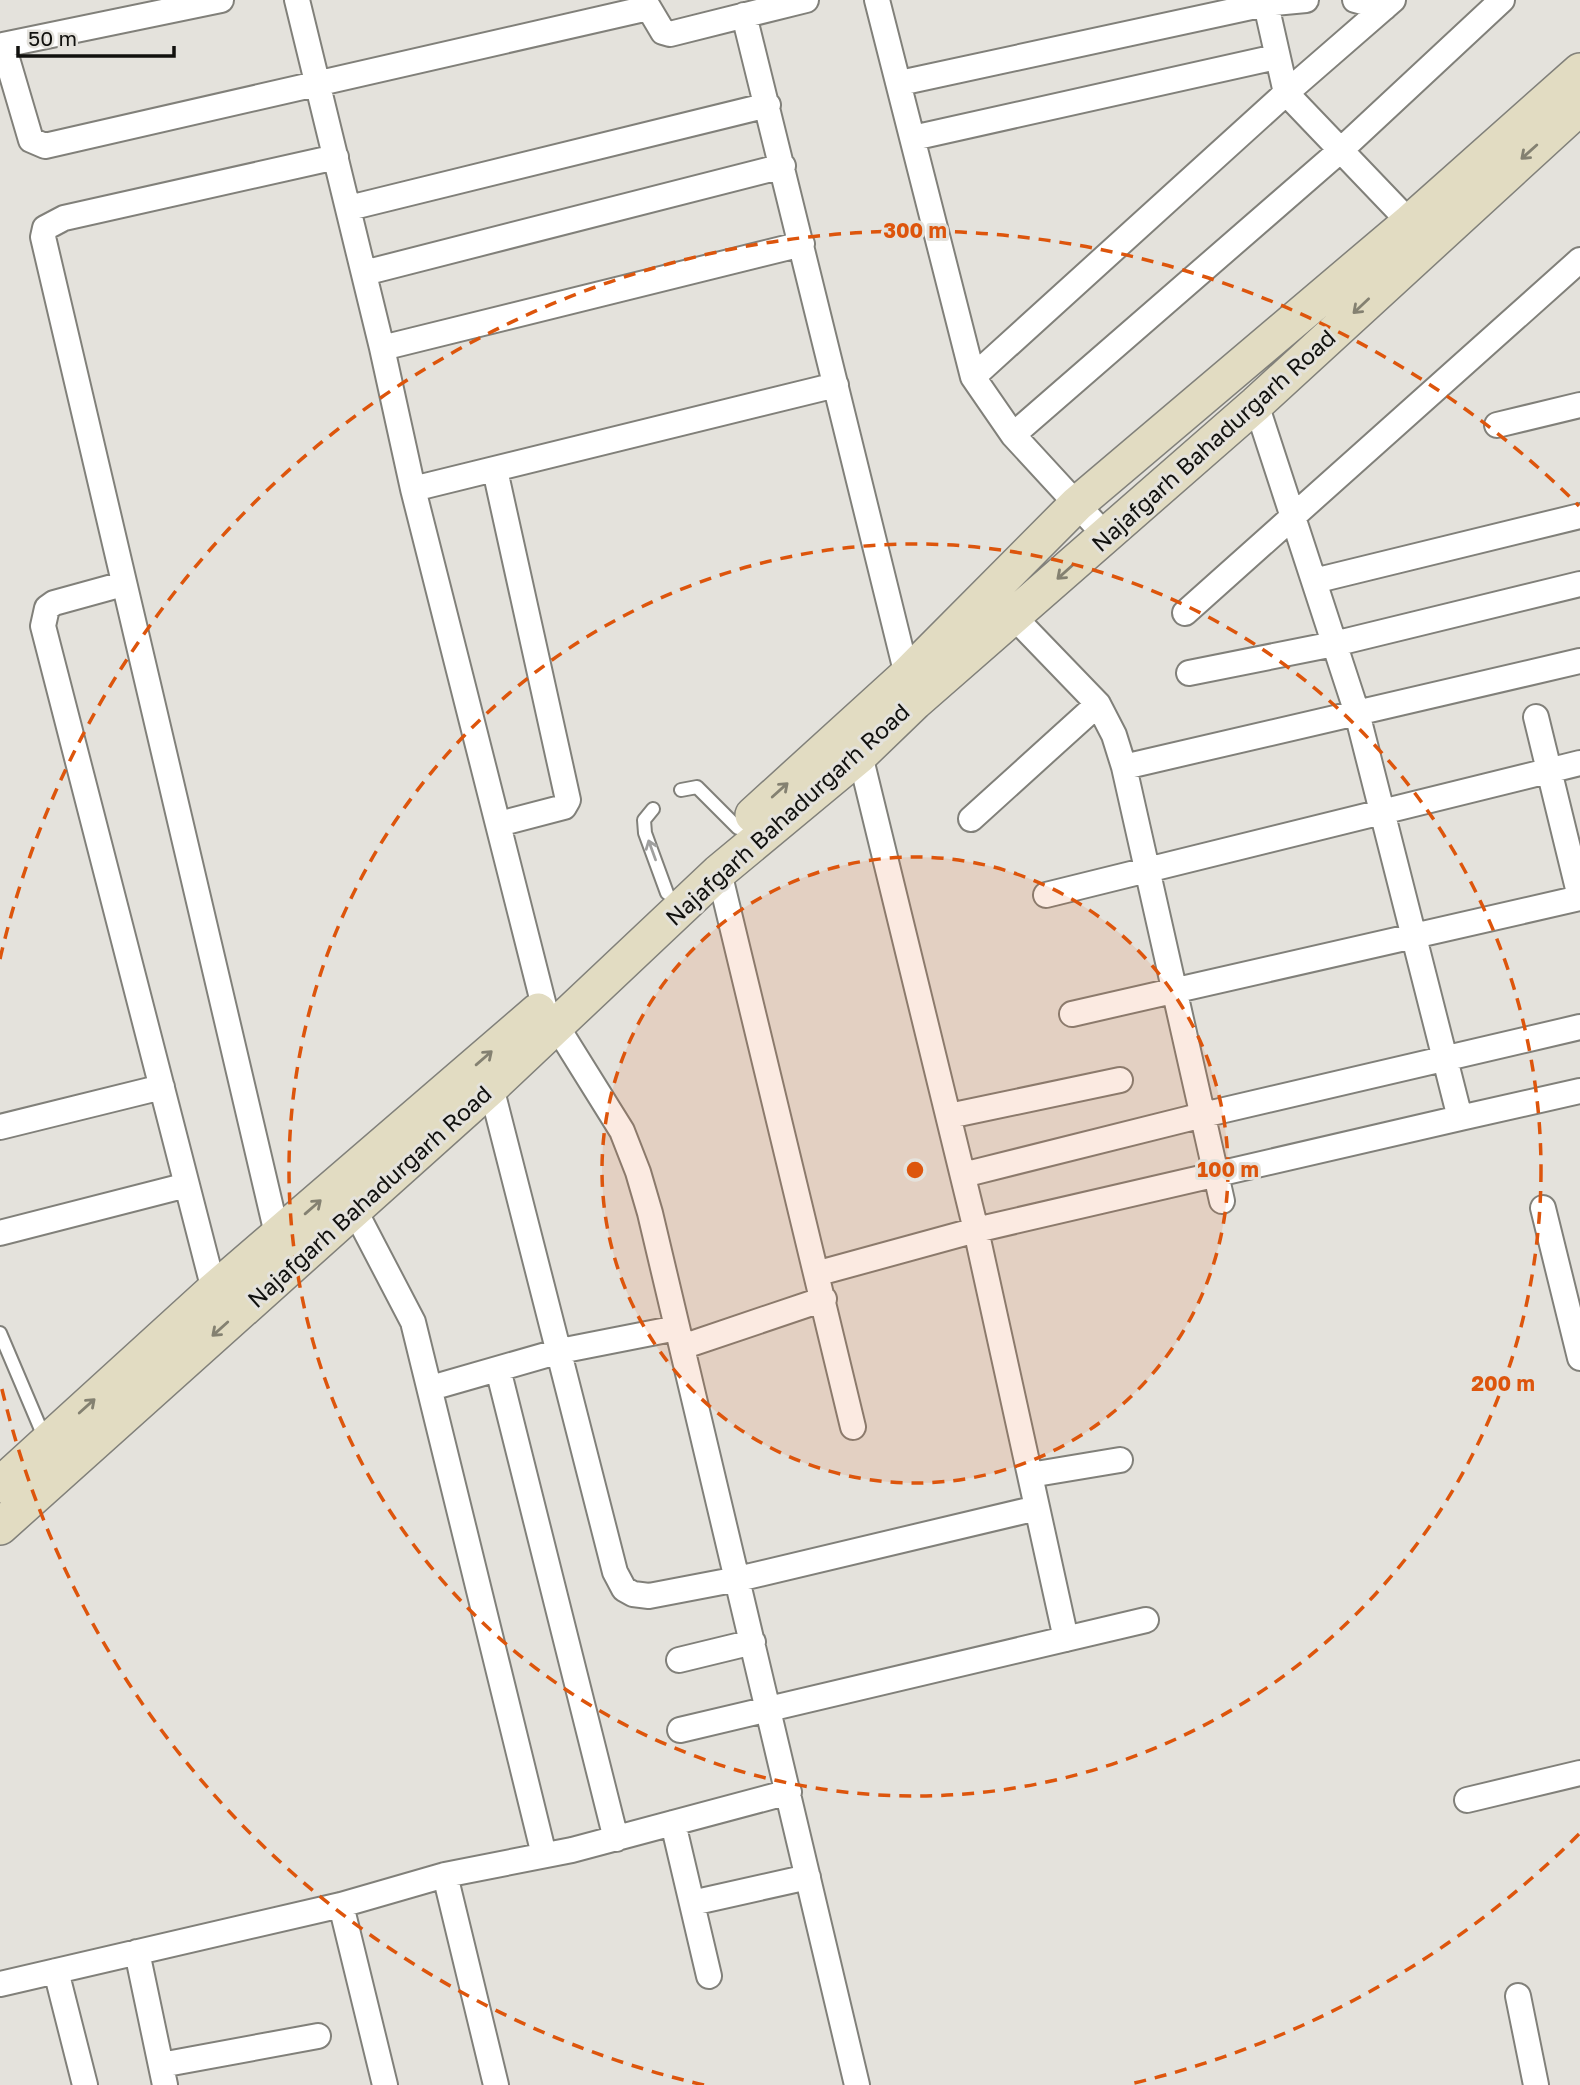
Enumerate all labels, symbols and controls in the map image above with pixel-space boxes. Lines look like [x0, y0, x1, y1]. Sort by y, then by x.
scale bar [18, 14, 173, 58]
text: 50 m [28, 25, 77, 51]
one-way arrow [1521, 144, 1538, 161]
text: 300 m [883, 217, 947, 243]
one-way arrow [1352, 298, 1370, 314]
street label: Najafgarh Bahadurgarh Road [1085, 323, 1341, 557]
one-way arrow [1056, 564, 1074, 580]
street label: Najafgarh Bahadurgarh Road [659, 697, 915, 931]
one-way arrow [771, 782, 788, 799]
one-way arrow [644, 840, 657, 862]
one-way arrow [475, 1050, 493, 1066]
street label: Najafgarh Bahadurgarh Road [241, 1079, 497, 1313]
text: 100 m [1197, 1156, 1259, 1182]
centre of rings [903, 1158, 927, 1182]
one-way arrow [304, 1199, 322, 1215]
one-way arrow [212, 1321, 230, 1337]
text: 200 m [1471, 1370, 1535, 1396]
one-way arrow [78, 1398, 96, 1414]

